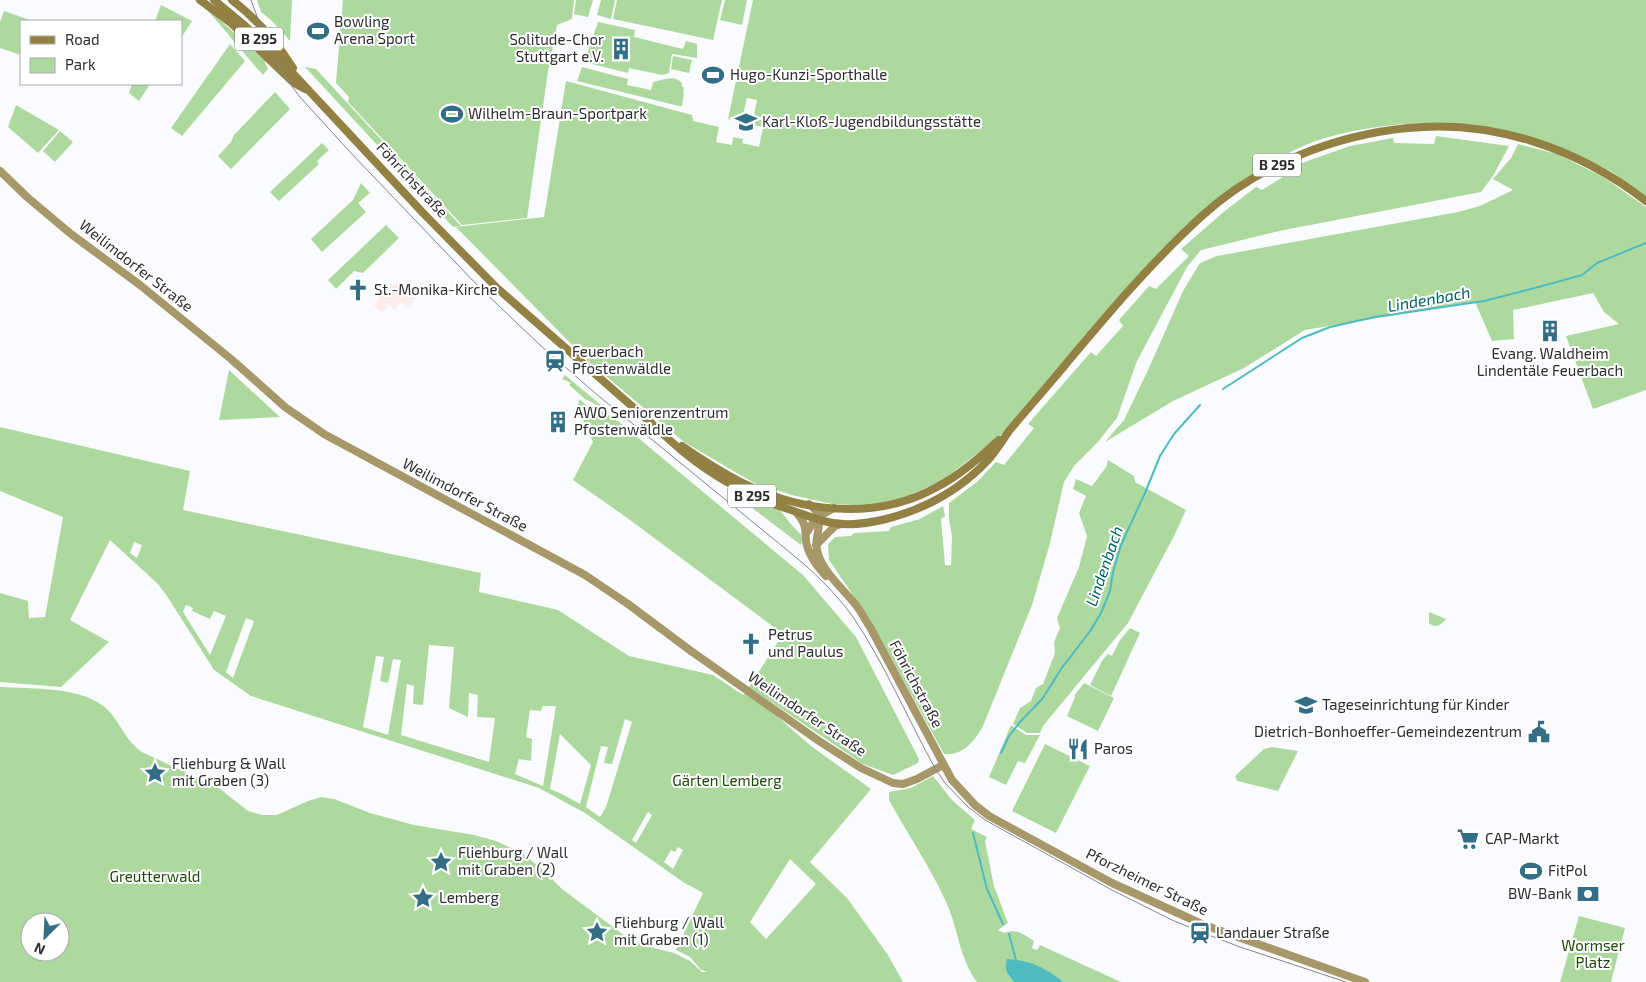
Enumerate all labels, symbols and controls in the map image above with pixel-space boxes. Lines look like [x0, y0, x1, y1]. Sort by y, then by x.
place label: Bowling Arena Sport [334, 12, 415, 47]
sports icon: Bowling Arena Sport [305, 18, 331, 44]
legend [20, 20, 182, 85]
road number: B 295 [235, 28, 283, 50]
text: Road [65, 30, 100, 48]
place label: Solitude-Chor Stuttgart e.V. [509, 30, 604, 65]
building icon: Solitude-Chor Stuttgart e.V. [608, 36, 634, 62]
text: Park [65, 55, 96, 73]
sports icon: Hugo-Kunzi-Sporthalle [700, 62, 726, 88]
place label: Hugo-Kunzi-Sporthalle [730, 65, 887, 83]
sports icon: Wilhelm-Braun-Sportpark [439, 101, 465, 127]
place label: Wilhelm-Braun-Sportpark [468, 104, 647, 122]
school or university icon: Karl-Kloß-Jugendbildungsstätte [733, 109, 759, 135]
place label: Karl-Kloß-Jugendbildungsstätte [762, 112, 981, 130]
street label: Föhrichstraße [373, 138, 452, 221]
road number: B 295 [1253, 154, 1301, 176]
street label: Weilimdorfer Straße [76, 215, 197, 315]
church icon: St.-Monika-Kirche [345, 277, 371, 303]
place label: St.-Monika-Kirche [374, 280, 497, 298]
water label: Lindenbach [1386, 282, 1472, 315]
building icon: Evang. Waldheim Lindentäle Feuerbach [1537, 318, 1563, 344]
place label: Feuerbach Pfostenwäldle [572, 342, 671, 377]
place label: Evang. Waldheim Lindentäle Feuerbach [1477, 344, 1623, 379]
station icon: Feuerbach Pfostenwäldle [542, 348, 568, 374]
place label: AWO Seniorenzentrum Pfostenwäldle [574, 403, 728, 438]
building icon: AWO Seniorenzentrum Pfostenwäldle [545, 409, 571, 435]
street label: Weilimdorfer Straße [400, 453, 531, 535]
road number: B 295 [728, 484, 776, 508]
water label: Lindenbach [1081, 523, 1126, 608]
place label: Petrus und Paulus [768, 625, 843, 660]
church icon: Petrus und Paulus [738, 631, 764, 657]
street label: Föhrichstraße [886, 637, 948, 730]
street label: Weilimdorfer Straße [745, 667, 870, 760]
school or university icon: Tageseinrichtung für Kinder [1293, 692, 1319, 718]
place label: Tageseinrichtung für Kinder [1322, 695, 1510, 713]
public building icon: Dietrich-Bonhoeffer-Gemeindezentrum [1526, 719, 1552, 745]
place label: Dietrich-Bonhoeffer-Gemeindezentrum [1254, 722, 1522, 740]
restaurant icon: Paros [1065, 736, 1091, 762]
place label: Paros [1094, 739, 1133, 757]
place label: Fliehburg & Wall mit Graben (3) [172, 754, 286, 789]
place icon: Fliehburg & Wall mit Graben (3) [142, 760, 168, 786]
park label: Gärten Lemberg [672, 771, 782, 789]
supermarket icon: CAP-Markt [1455, 826, 1481, 852]
place label: CAP-Markt [1485, 829, 1559, 847]
place label: Fliehburg / Wall mit Graben (2) [458, 843, 568, 878]
street label: Pforzheimer Straße [1083, 844, 1212, 919]
place icon: Fliehburg / Wall mit Graben (2) [428, 849, 454, 875]
sports icon: FitPol [1518, 858, 1544, 884]
place label: FitPol [1548, 861, 1588, 879]
park label: Greutterwald [110, 867, 200, 885]
bank icon: BW-Bank [1575, 881, 1601, 907]
place label: BW-Bank [1508, 884, 1572, 902]
place icon: Lemberg [410, 885, 436, 911]
place label: Lemberg [439, 888, 499, 906]
north arrow [20, 912, 70, 962]
place label: Fliehburg / Wall mit Graben (1) [614, 913, 724, 948]
place icon: Fliehburg / Wall mit Graben (1) [584, 919, 610, 945]
station icon: Landauer Straße [1187, 920, 1213, 946]
place label: Landauer Straße [1216, 923, 1330, 941]
park label: Wormser Platz [1561, 936, 1625, 971]
text: N [31, 940, 48, 959]

